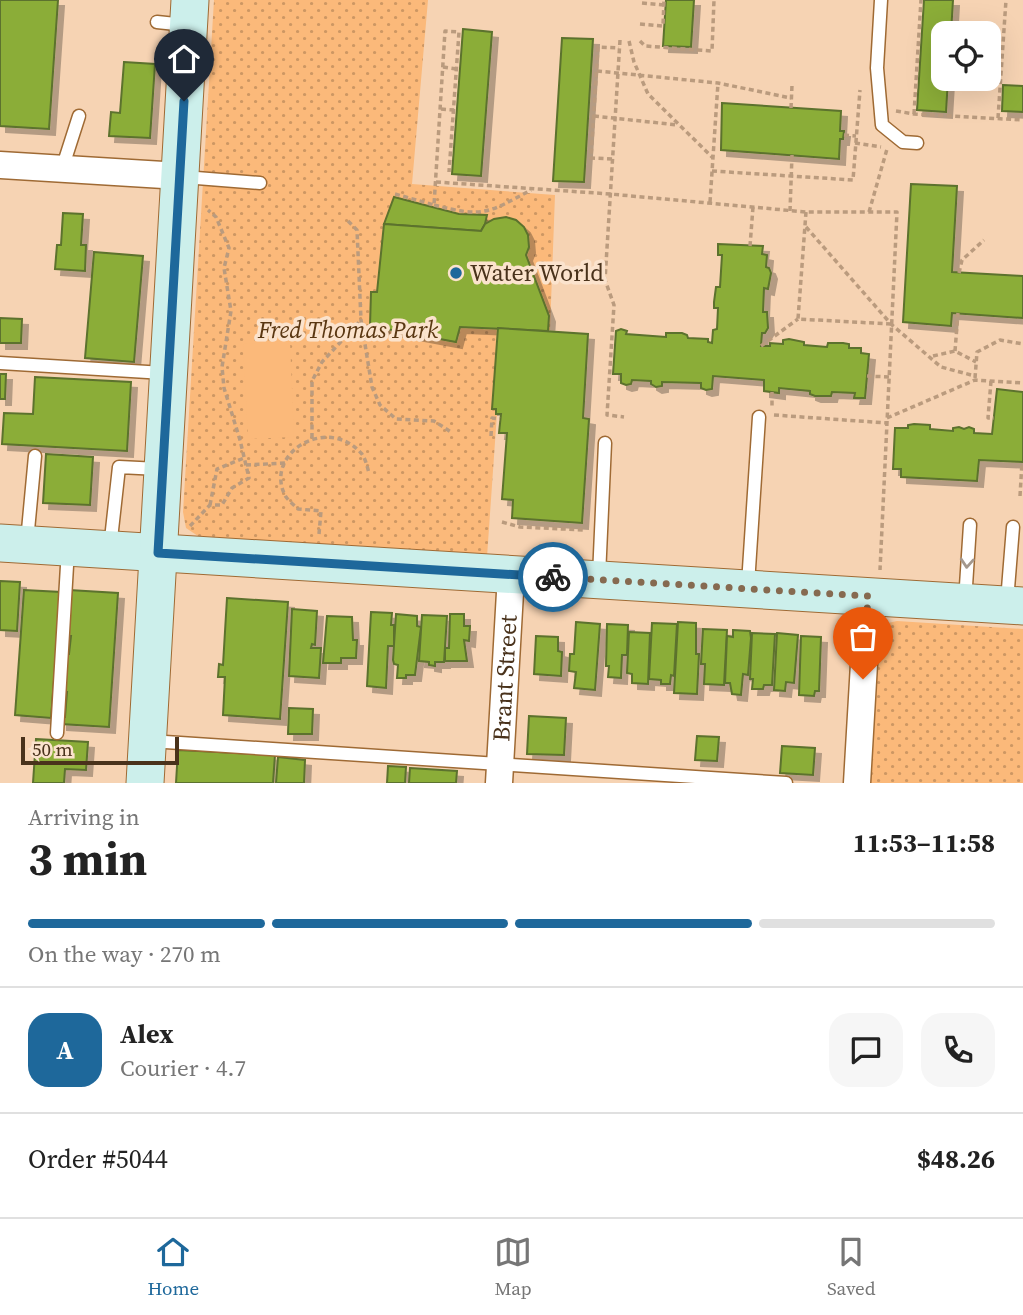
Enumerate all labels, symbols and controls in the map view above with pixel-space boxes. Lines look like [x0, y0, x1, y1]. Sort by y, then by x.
map controls [931, 21, 1001, 91]
button: locate [931, 21, 1001, 91]
pin [154, 29, 214, 101]
icon: home [165, 40, 203, 78]
place label: Water World [470, 256, 604, 289]
marker: Water World [448, 265, 464, 281]
park label: Fred Thomas Park [257, 313, 439, 346]
courier [518, 542, 588, 612]
icon: bike [534, 558, 572, 596]
one-way arrow [960, 558, 975, 569]
pin [833, 607, 893, 679]
street label: Brant Street [484, 614, 525, 743]
icon: bag [844, 618, 882, 656]
scale bar [21, 734, 178, 766]
text: 50 m [32, 736, 73, 762]
text: Arriving in [28, 801, 140, 833]
text: 11:53–11:58 [853, 825, 995, 861]
text: 3 min [28, 827, 147, 890]
text: On the way · 270 m [28, 938, 221, 970]
button: chat [829, 1013, 903, 1087]
button: phone [921, 1013, 995, 1087]
text: Alex [120, 1016, 174, 1052]
text: A [56, 1032, 74, 1068]
text: Courier · 4.7 [120, 1052, 246, 1084]
text: Order #5044 [28, 1141, 168, 1177]
text: $48.26 [917, 1141, 995, 1177]
tab: Home [147, 1233, 199, 1301]
tab: Map [494, 1233, 532, 1301]
tab: Saved [827, 1233, 876, 1301]

